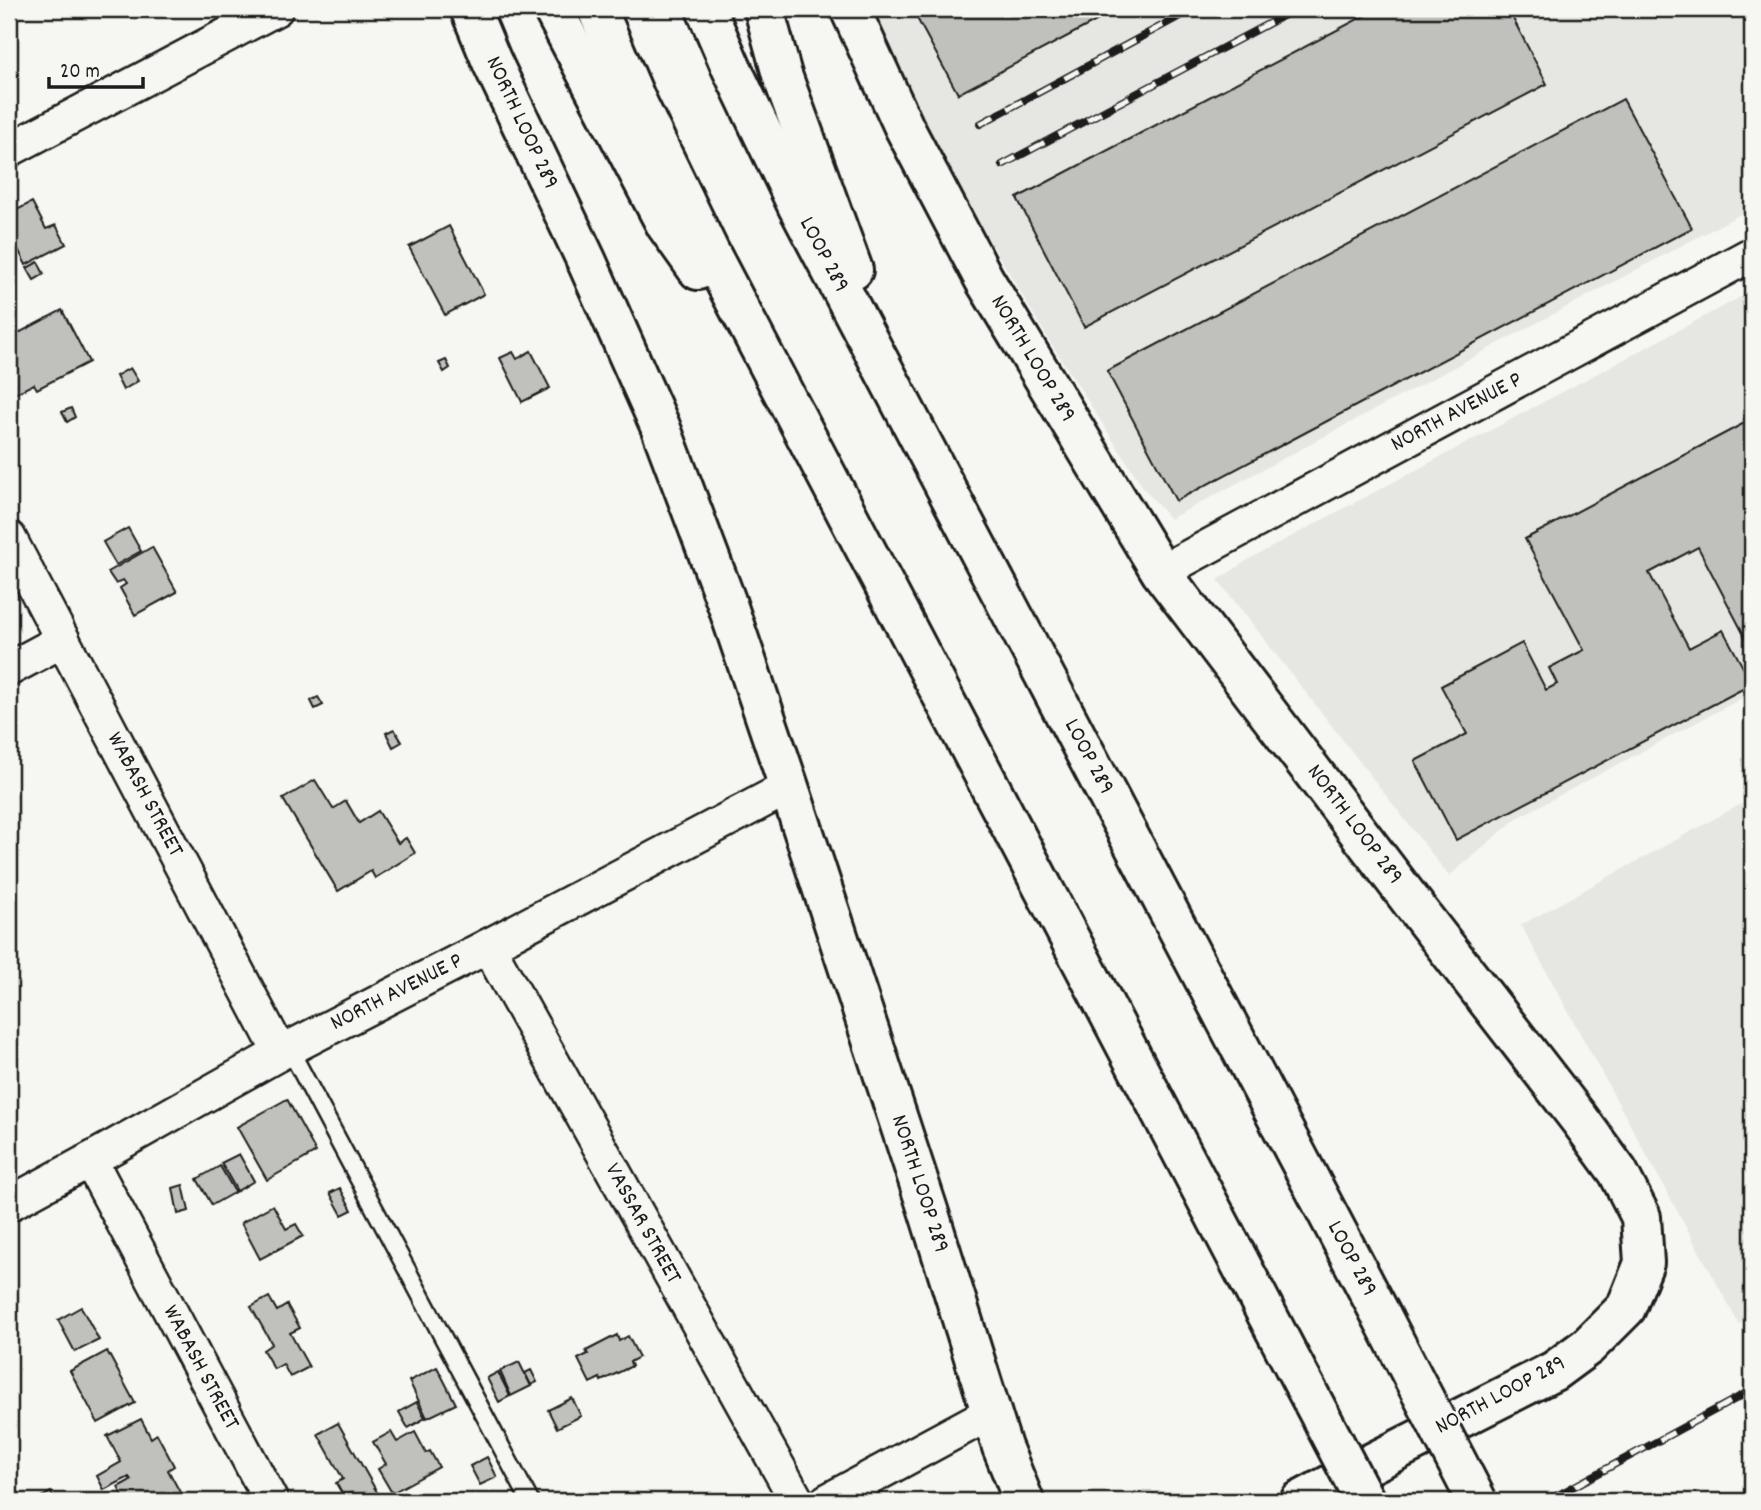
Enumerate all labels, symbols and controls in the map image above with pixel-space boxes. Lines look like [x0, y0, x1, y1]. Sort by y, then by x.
scale bar [49, 46, 144, 90]
street label: NORTH LOOP 289 [476, 51, 566, 195]
text: 20 m [60, 58, 100, 88]
street label: LOOP 289 [789, 211, 857, 299]
street label: NORTH LOOP 289 [981, 289, 1083, 429]
street label: NORTH AVENUE P [1385, 364, 1529, 462]
street label: LOOP 289 [1054, 713, 1122, 801]
street label: WABASH STREET [97, 727, 191, 863]
street label: NORTH LOOP 289 [1298, 758, 1410, 892]
street label: NORTH AVENUE P [325, 945, 469, 1041]
street label: NORTH LOOP 289 [881, 1111, 957, 1257]
street label: VASSAR STREET [595, 1158, 689, 1290]
street label: LOOP 289 [1317, 1215, 1385, 1303]
street label: WABASH STREET [153, 1300, 247, 1436]
street label: NORTH LOOP 289 [1430, 1348, 1572, 1444]

